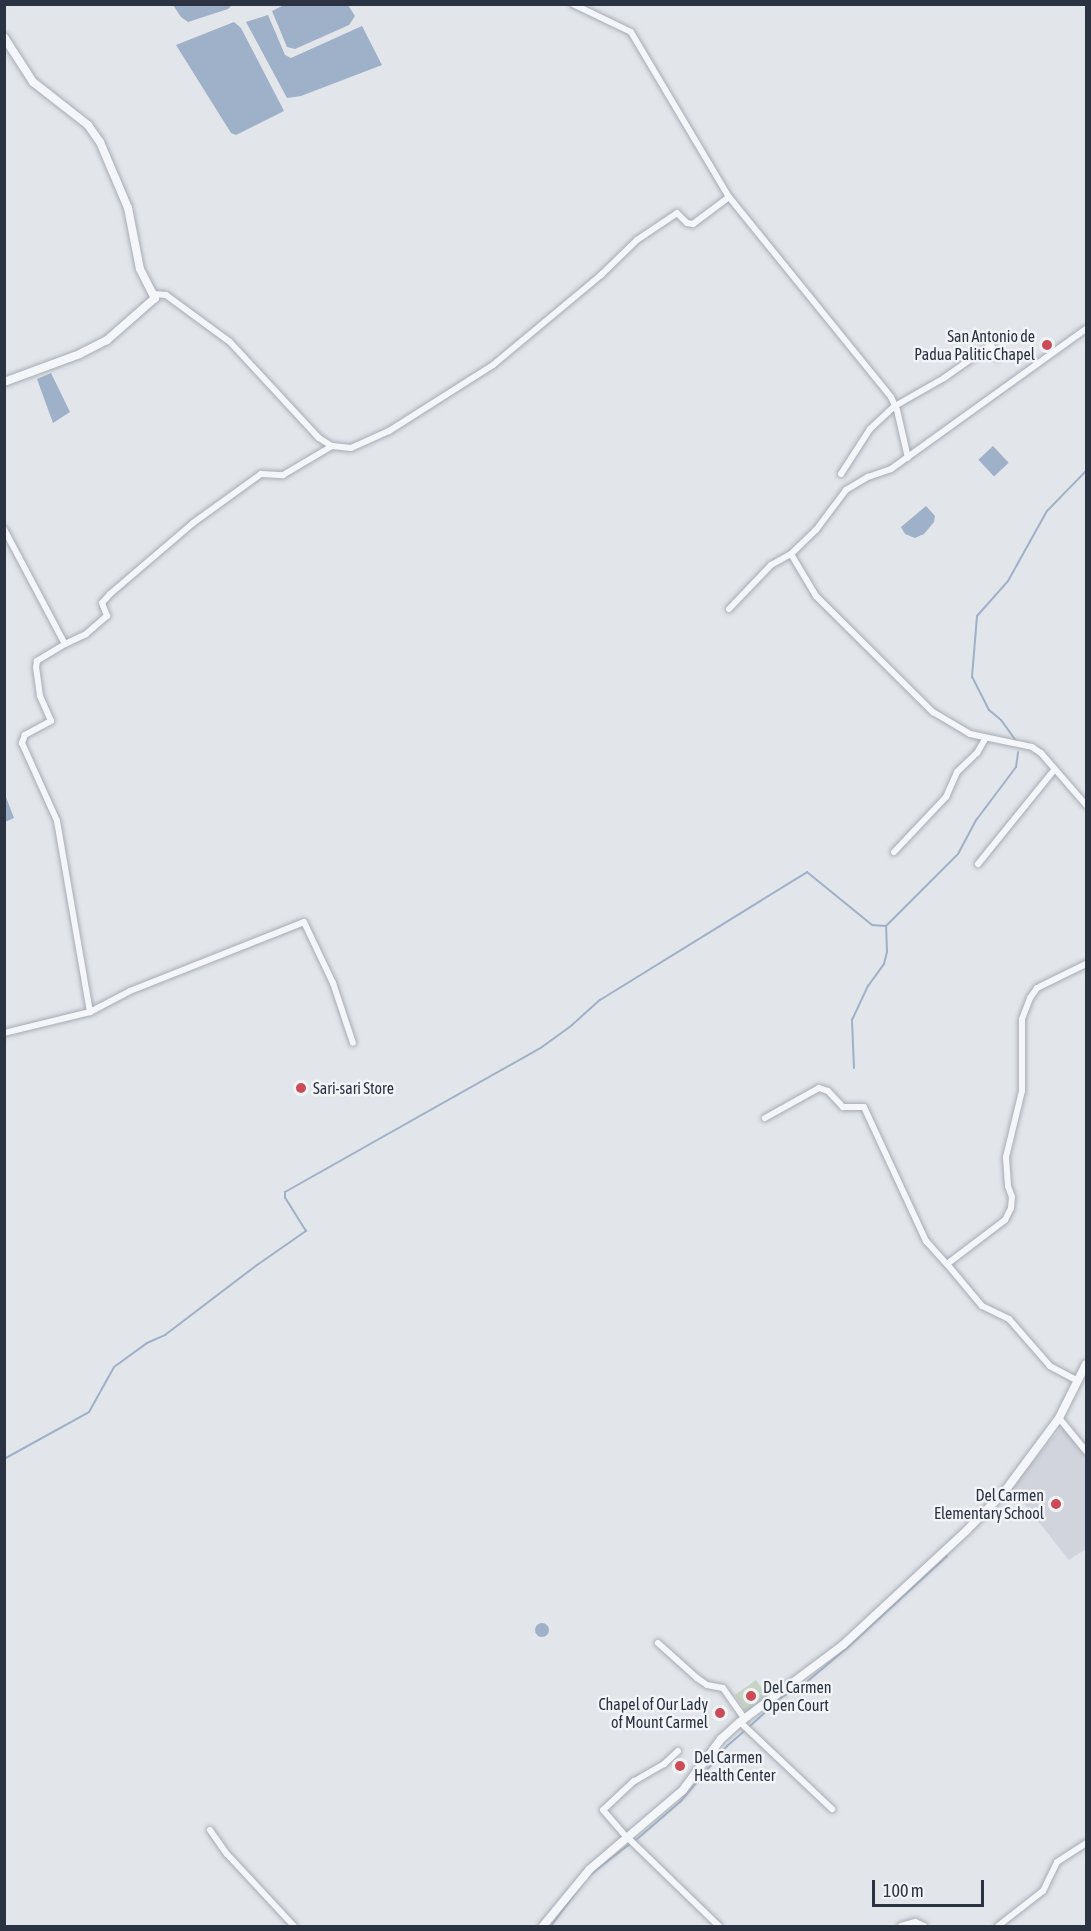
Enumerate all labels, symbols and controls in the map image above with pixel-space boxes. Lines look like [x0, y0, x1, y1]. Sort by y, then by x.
place label: San Antonio de Padua Palitic Chapel [914, 326, 1035, 364]
marker: San Antonio de Padua Palitic Chapel [1040, 338, 1054, 352]
place label: Sari-sari Store [313, 1078, 394, 1098]
marker: Sari-sari Store [294, 1081, 308, 1095]
place label: Del Carmen Elementary School [934, 1485, 1044, 1523]
marker: Del Carmen Elementary School [1049, 1497, 1063, 1511]
place label: Del Carmen Open Court [763, 1677, 832, 1715]
marker: Del Carmen Open Court [744, 1689, 758, 1703]
place label: Chapel of Our Lady of Mount Carmel [598, 1694, 708, 1732]
marker: Chapel of Our Lady of Mount Carmel [713, 1706, 727, 1720]
place label: Del Carmen Health Center [694, 1747, 775, 1785]
marker: Del Carmen Health Center [671, 1757, 689, 1775]
scale bar [875, 1868, 988, 1906]
text: 100 m [883, 1880, 924, 1901]

